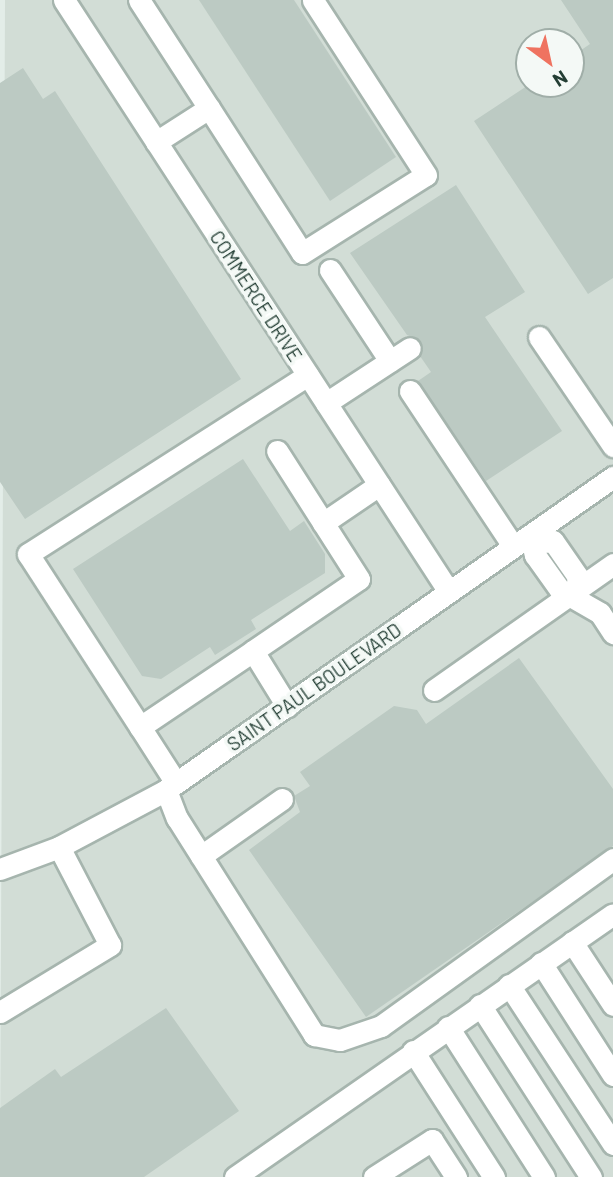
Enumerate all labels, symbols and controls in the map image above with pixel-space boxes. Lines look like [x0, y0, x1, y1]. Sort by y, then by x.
north arrow [515, 28, 585, 98]
text: N [549, 66, 572, 92]
street label: COMMERCE DRIVE [205, 226, 307, 366]
street label: SAINT PAUL BOULEVARD [223, 618, 405, 756]

